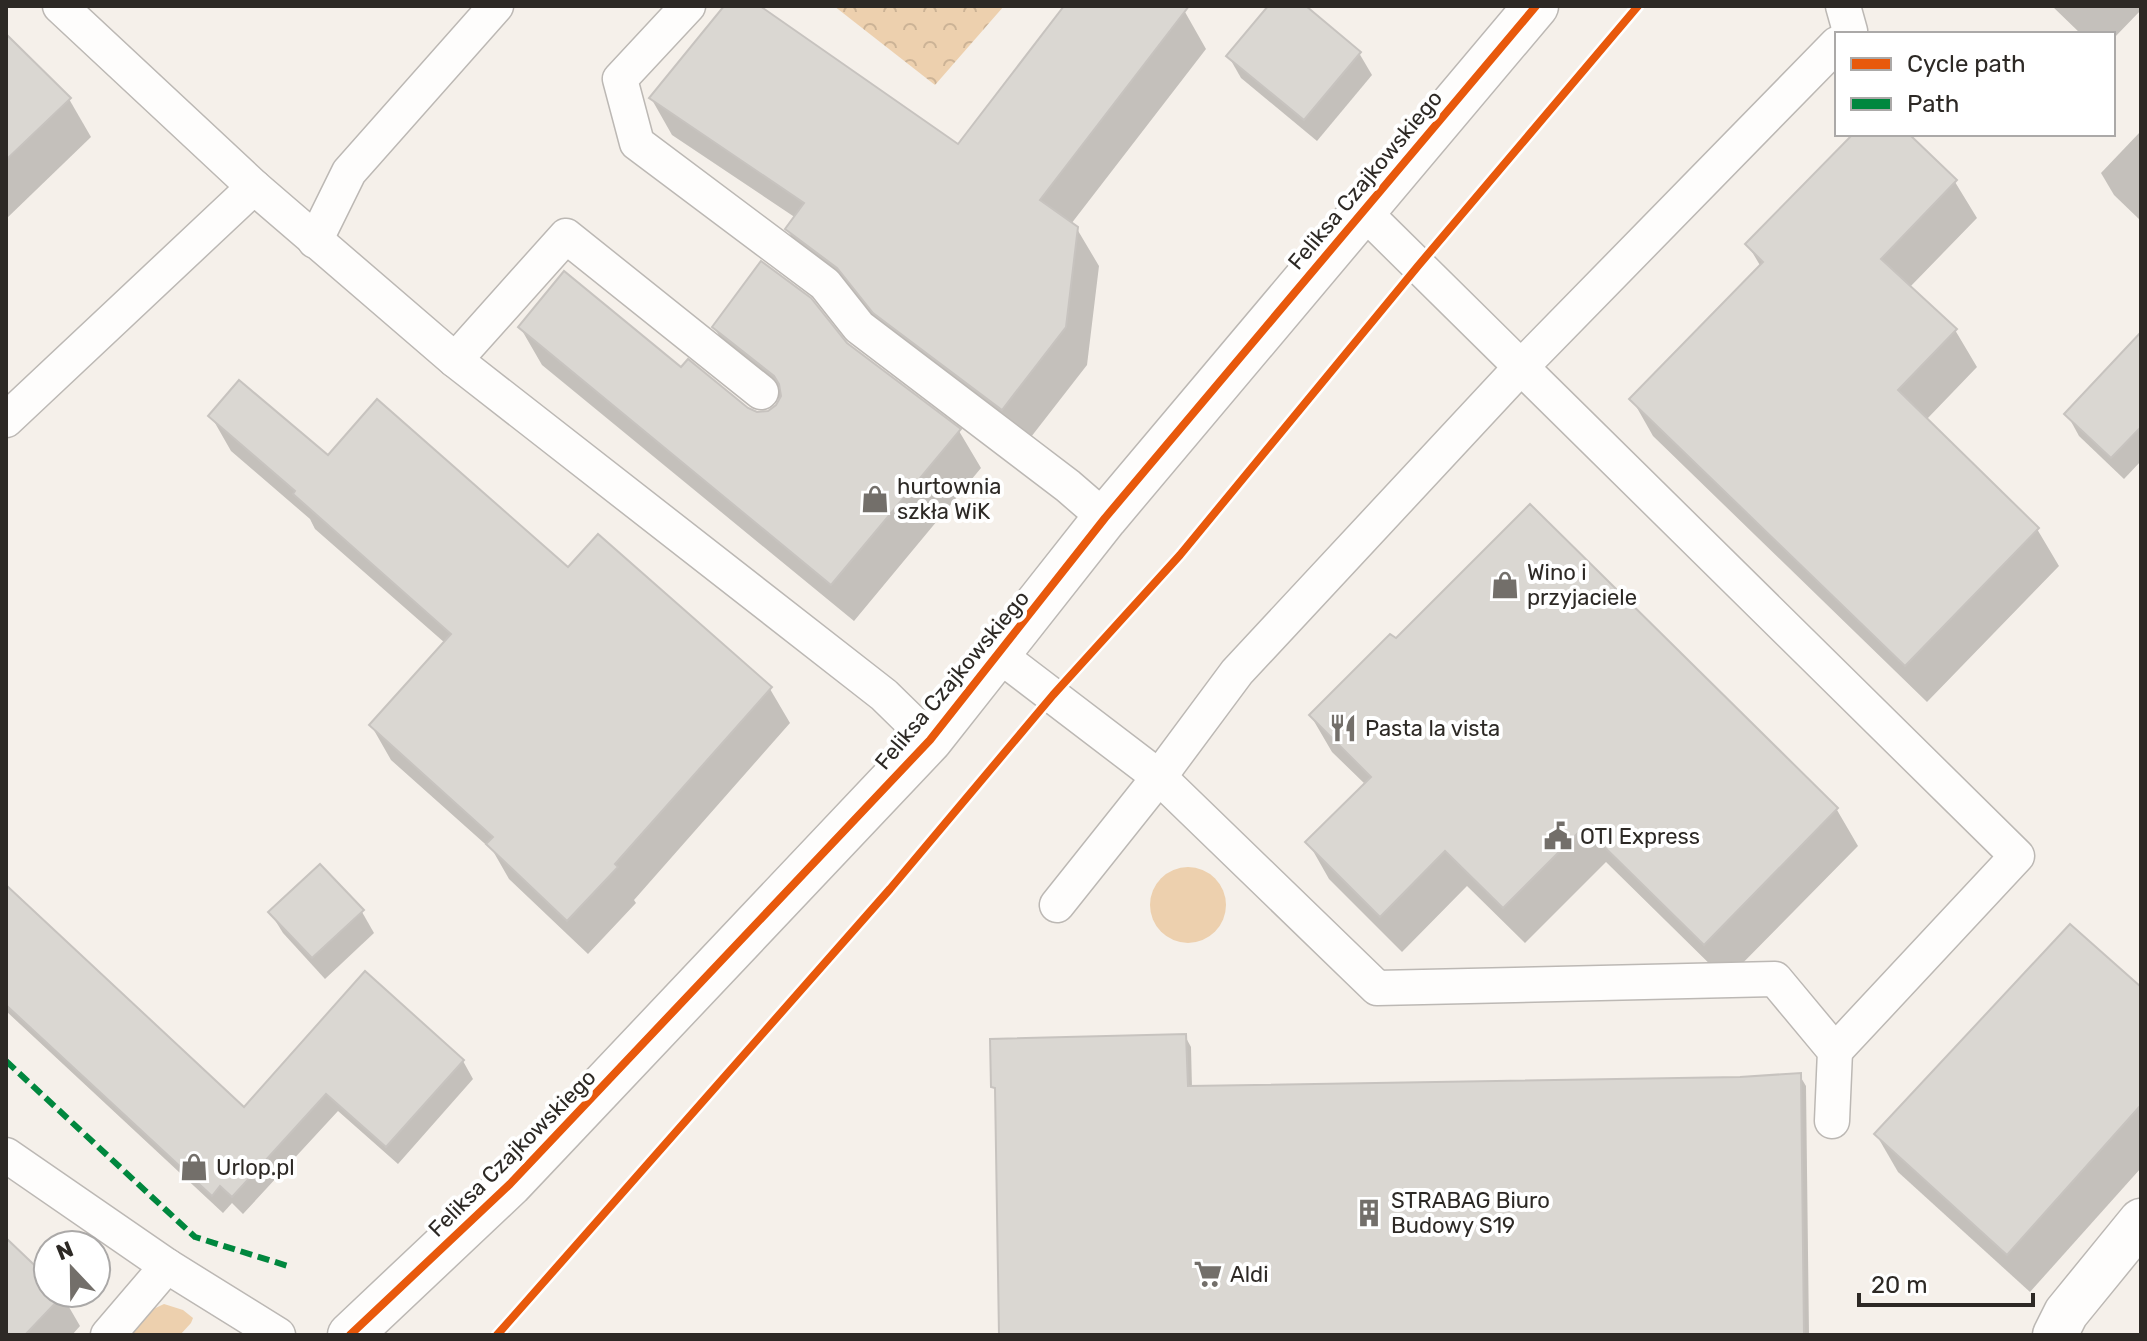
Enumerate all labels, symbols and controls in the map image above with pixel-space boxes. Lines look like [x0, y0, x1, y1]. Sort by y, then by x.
legend [1835, 32, 2115, 136]
text: Cycle path [1907, 50, 2026, 78]
street label: Feliksa Czajkowskiego [1282, 85, 1448, 275]
text: Path [1907, 90, 1959, 118]
place label: hurtownia szkła WiK [897, 473, 1001, 525]
shop icon: hurtownia szkła WiK [860, 484, 890, 514]
place label: Wino i przyjaciele [1527, 559, 1637, 611]
shop icon: Wino i przyjaciele [1490, 570, 1520, 600]
street label: Feliksa Czajkowskiego [869, 585, 1035, 775]
restaurant icon: Pasta la vista [1328, 713, 1358, 743]
place label: Pasta la vista [1365, 715, 1500, 742]
public building icon: OTI Express [1543, 821, 1573, 851]
place label: OTI Express [1580, 823, 1700, 850]
street label: Feliksa Czajkowskiego [423, 1064, 601, 1242]
shop icon: Urlop.pl [179, 1152, 209, 1182]
place label: Urlop.pl [216, 1154, 295, 1181]
place label: STRABAG Biuro Budowy S19 [1391, 1187, 1550, 1239]
building icon: STRABAG Biuro Budowy S19 [1354, 1198, 1384, 1228]
north arrow [32, 1229, 112, 1309]
text: N [52, 1235, 77, 1266]
scale bar [1859, 1257, 2033, 1307]
supermarket icon: Aldi [1193, 1259, 1223, 1289]
place label: Aldi [1230, 1261, 1269, 1288]
text: 20 m [1871, 1271, 1928, 1299]

